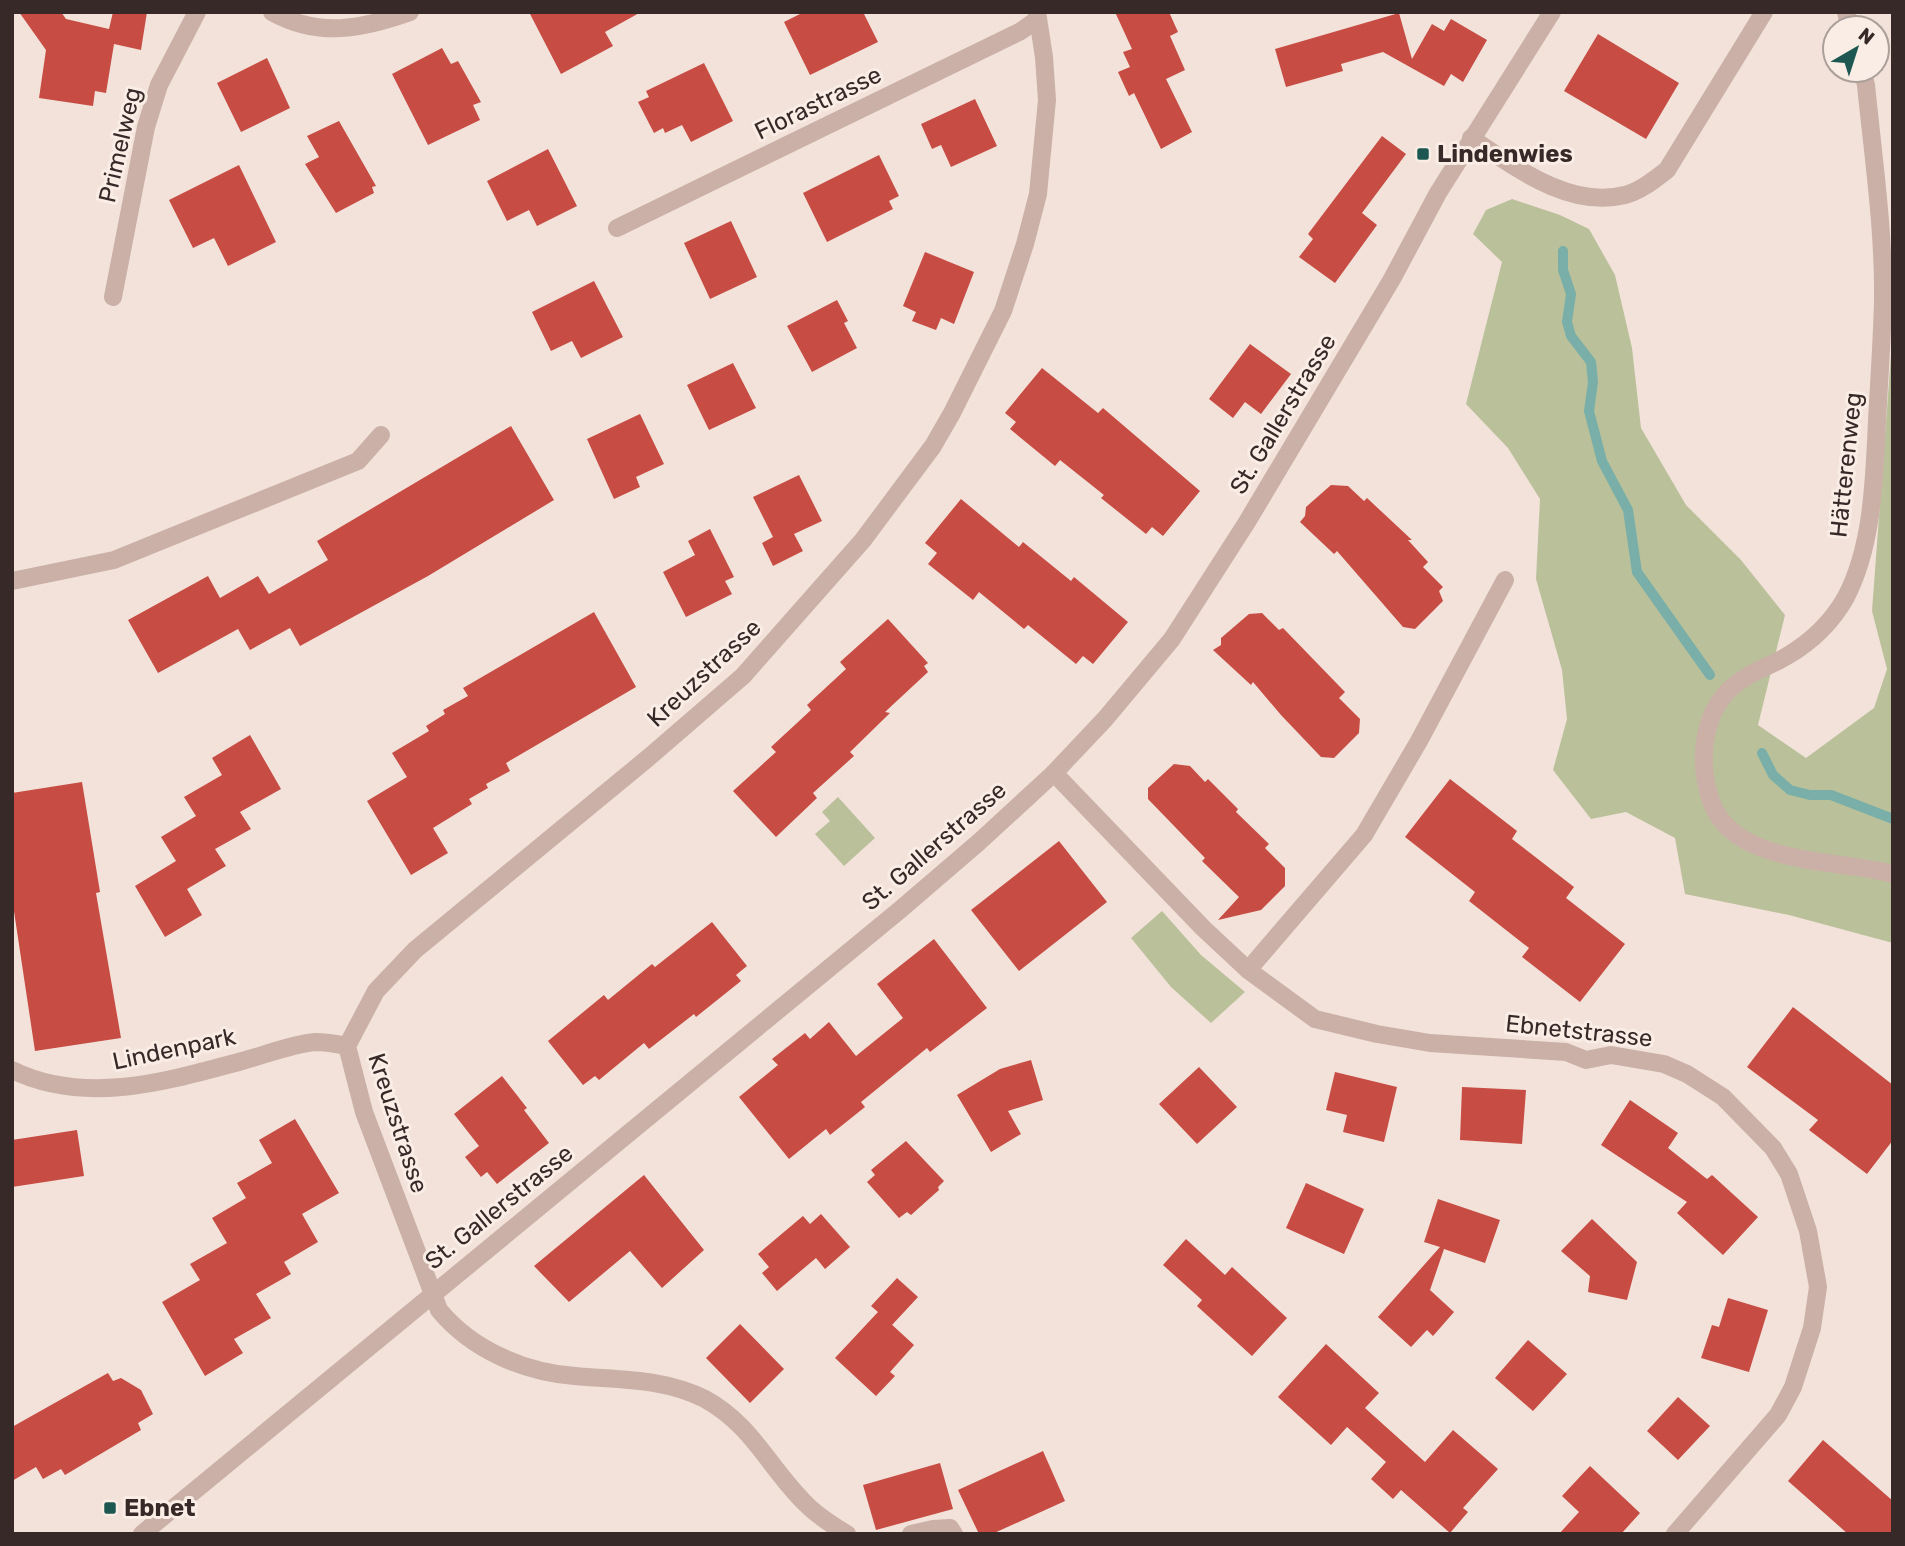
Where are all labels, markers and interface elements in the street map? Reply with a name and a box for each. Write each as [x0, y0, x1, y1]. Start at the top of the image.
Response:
north arrow [1821, 14, 1891, 84]
text: N [1854, 23, 1879, 49]
street label: Florastrasse [750, 60, 886, 146]
street label: Primelweg [93, 85, 147, 205]
place label: Lindenwies [1437, 140, 1573, 168]
marker: Lindenwies [1415, 146, 1431, 162]
street label: St. Gallerstrasse [1224, 329, 1342, 499]
street label: Hätterenweg [1824, 391, 1868, 539]
street label: Kreuzstrasse [641, 613, 767, 733]
street label: St. Gallerstrasse [856, 776, 1012, 916]
street label: Ebnetstrasse [1504, 1009, 1654, 1053]
street label: Lindenpark [110, 1022, 239, 1076]
street label: Kreuzstrasse [362, 1050, 434, 1196]
street label: St. Gallerstrasse [420, 1139, 578, 1275]
place label: Ebnet [124, 1494, 195, 1522]
marker: Ebnet [102, 1500, 118, 1516]

